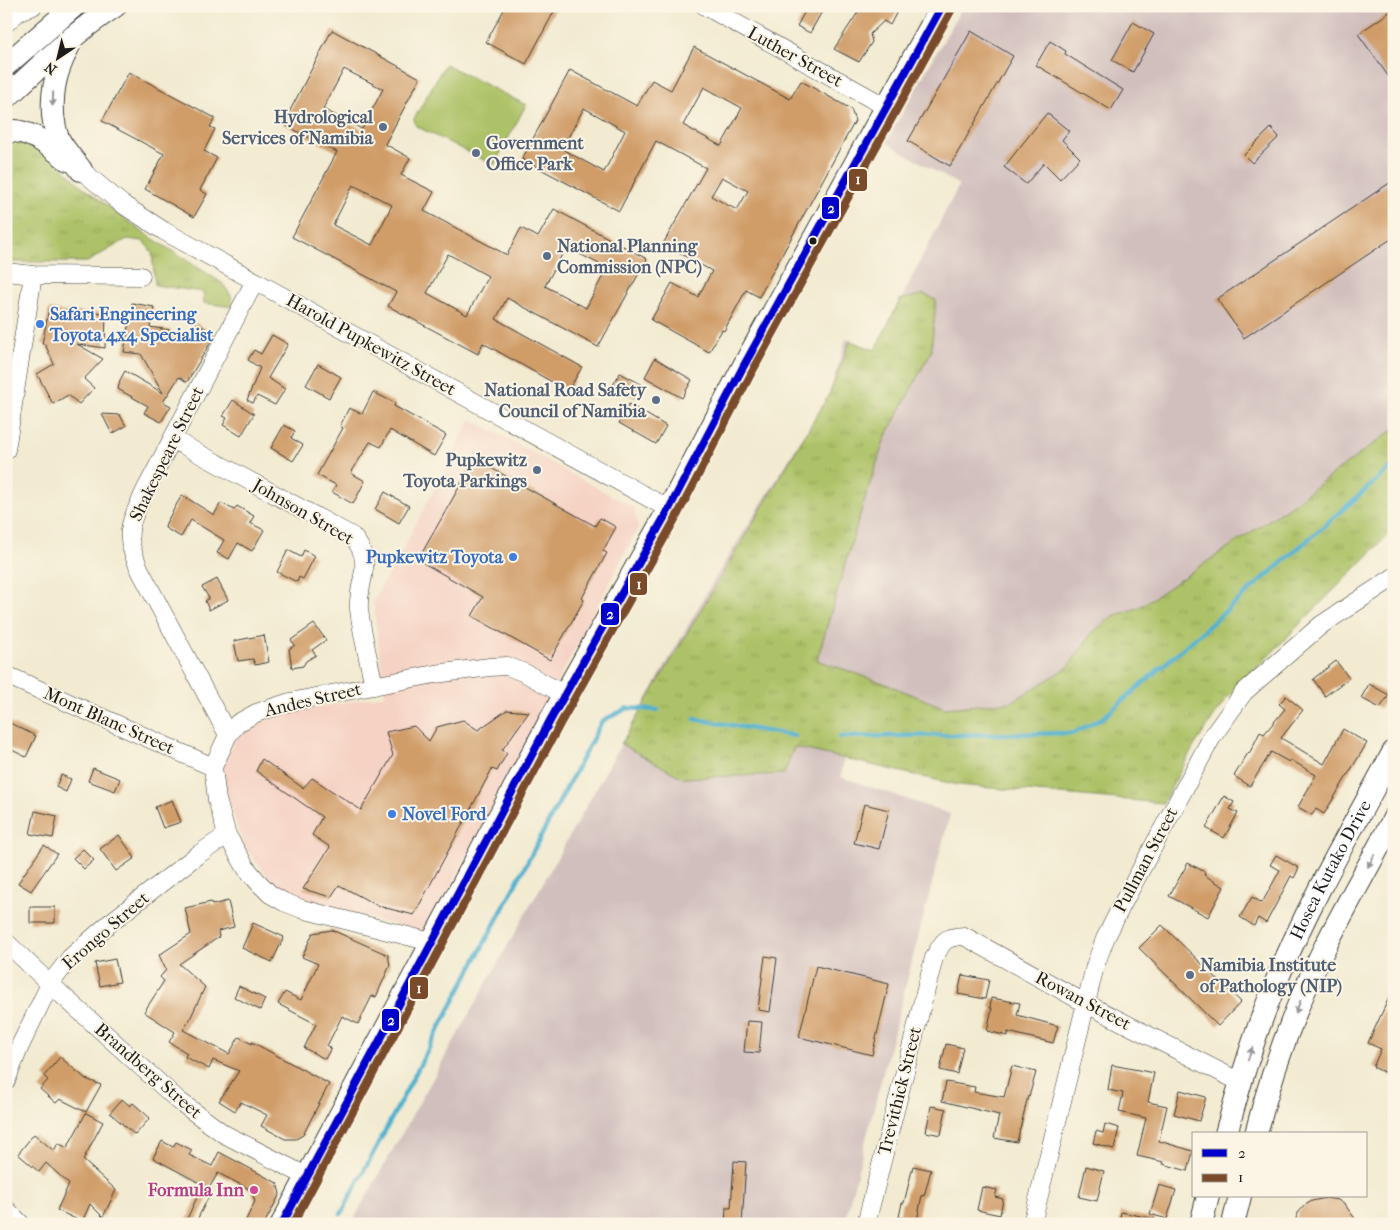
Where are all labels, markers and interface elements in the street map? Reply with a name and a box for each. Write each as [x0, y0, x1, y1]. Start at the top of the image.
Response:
street label: Luther Street [744, 22, 847, 92]
north arrow [32, 32, 82, 82]
text: N [41, 58, 60, 78]
one-way arrow [49, 91, 57, 107]
place label: Hydrological Services of Namibia [222, 107, 374, 149]
marker: Hydrological Services of Namibia [377, 121, 389, 133]
place label: Government Office Park [486, 133, 584, 175]
marker: Government Office Park [470, 147, 482, 159]
line badge: 1 [848, 168, 868, 192]
text: 1 [856, 171, 861, 188]
line badge: 2 [821, 196, 840, 220]
text: 2 [827, 200, 835, 217]
place label: National Planning Commission (NPC) [557, 236, 702, 278]
unlabelled marker [808, 236, 818, 246]
marker: National Planning Commission (NPC) [541, 250, 553, 262]
street label: Harold Pupkewitz Street [283, 290, 460, 401]
place label: Safari Engineering Toyota 4x4 Specialist [49, 304, 214, 346]
marker: Safari Engineering Toyota 4x4 Specialist [34, 318, 46, 330]
place label: National Road Safety Council of Namibia [484, 380, 647, 422]
street label: Shakespeare Street [125, 383, 209, 525]
marker: National Road Safety Council of Namibia [650, 394, 662, 406]
place label: Pupkewitz Toyota Parkings [402, 450, 527, 492]
marker: Pupkewitz Toyota Parkings [531, 464, 543, 476]
street label: Johnson Street [247, 474, 358, 550]
place label: Pupkewitz Toyota [366, 547, 504, 568]
marker: Pupkewitz Toyota [507, 551, 519, 563]
line badge: 1 [629, 572, 648, 596]
text: 1 [637, 576, 642, 593]
line badge: 2 [600, 602, 620, 626]
text: 2 [606, 606, 614, 623]
street label: Andes Street [262, 679, 364, 722]
street label: Mont Blanc Street [41, 683, 178, 759]
street label: Hosea Kutako Drive [1286, 796, 1376, 943]
street label: Pullman Street [1109, 803, 1183, 916]
place label: Novel Ford [402, 804, 487, 825]
marker: Novel Ford [386, 808, 398, 820]
one-way arrow [1367, 854, 1375, 869]
street label: Erongo Street [58, 887, 154, 974]
place label: Namibia Institute of Pathology (NIP) [1200, 955, 1342, 997]
street label: Rowan Street [1032, 967, 1135, 1035]
marker: Namibia Institute of Pathology (NIP) [1184, 969, 1196, 981]
line badge: 1 [409, 976, 429, 1000]
text: 1 [417, 980, 422, 997]
one-way arrow [1294, 1000, 1302, 1014]
line badge: 2 [381, 1008, 400, 1032]
text: 2 [387, 1012, 395, 1029]
street label: Brandberg Street [90, 1019, 206, 1124]
street label: Trevithick Street [874, 1024, 926, 1157]
one-way arrow [1247, 1046, 1254, 1061]
legend [1192, 1132, 1368, 1198]
text: 2 [1238, 1144, 1246, 1162]
text: 1 [1238, 1168, 1243, 1186]
place label: Formula Inn [147, 1180, 245, 1201]
marker: Formula Inn [248, 1184, 260, 1196]

